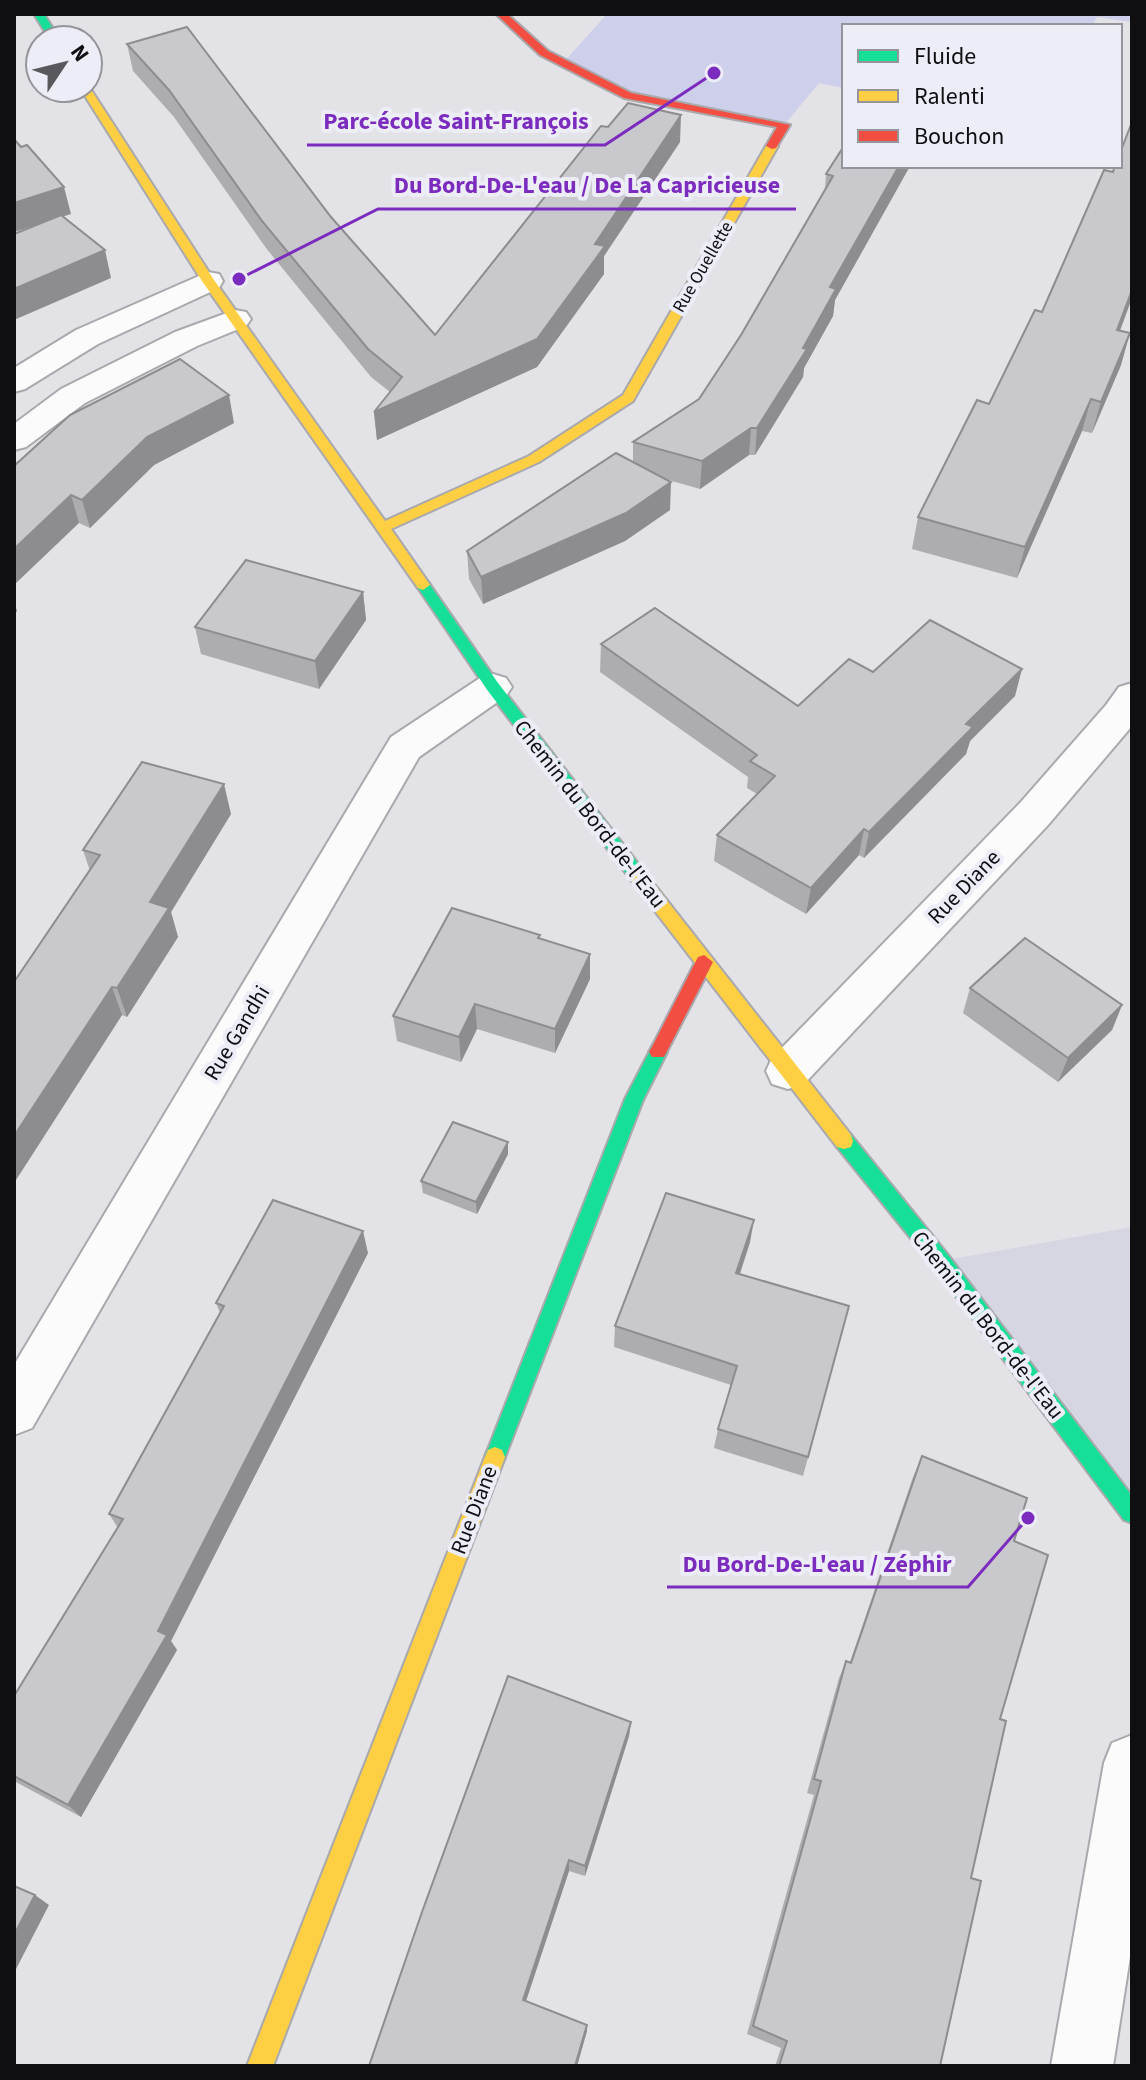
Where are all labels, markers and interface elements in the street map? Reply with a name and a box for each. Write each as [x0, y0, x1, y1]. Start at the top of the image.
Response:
north arrow [24, 24, 104, 104]
legend [842, 24, 1122, 168]
text: N [62, 38, 97, 68]
text: Fluide [914, 39, 976, 74]
text: Ralenti [914, 79, 985, 114]
callout: Parc-école Saint-François [307, 97, 605, 145]
text: Parc-école Saint-François [323, 104, 589, 139]
text: Bouchon [914, 119, 1004, 154]
callout: Du Bord-De-L'eau / De La Capricieuse [378, 161, 796, 209]
text: Du Bord-De-L'eau / De La Capricieuse [394, 168, 780, 203]
street label: Rue Ouellette [667, 217, 739, 317]
street label: Chemin du Bord-de-l'Eau [506, 713, 674, 915]
street label: Rue Diane [920, 842, 1008, 931]
street label: Rue Gandhi [196, 979, 278, 1087]
street label: Chemin du Bord-de-l'Eau [904, 1224, 1072, 1426]
street label: Rue Diane [442, 1461, 506, 1559]
callout: Du Bord-De-L'eau / Zéphir [667, 1539, 968, 1587]
text: Du Bord-De-L'eau / Zéphir [682, 1547, 952, 1582]

